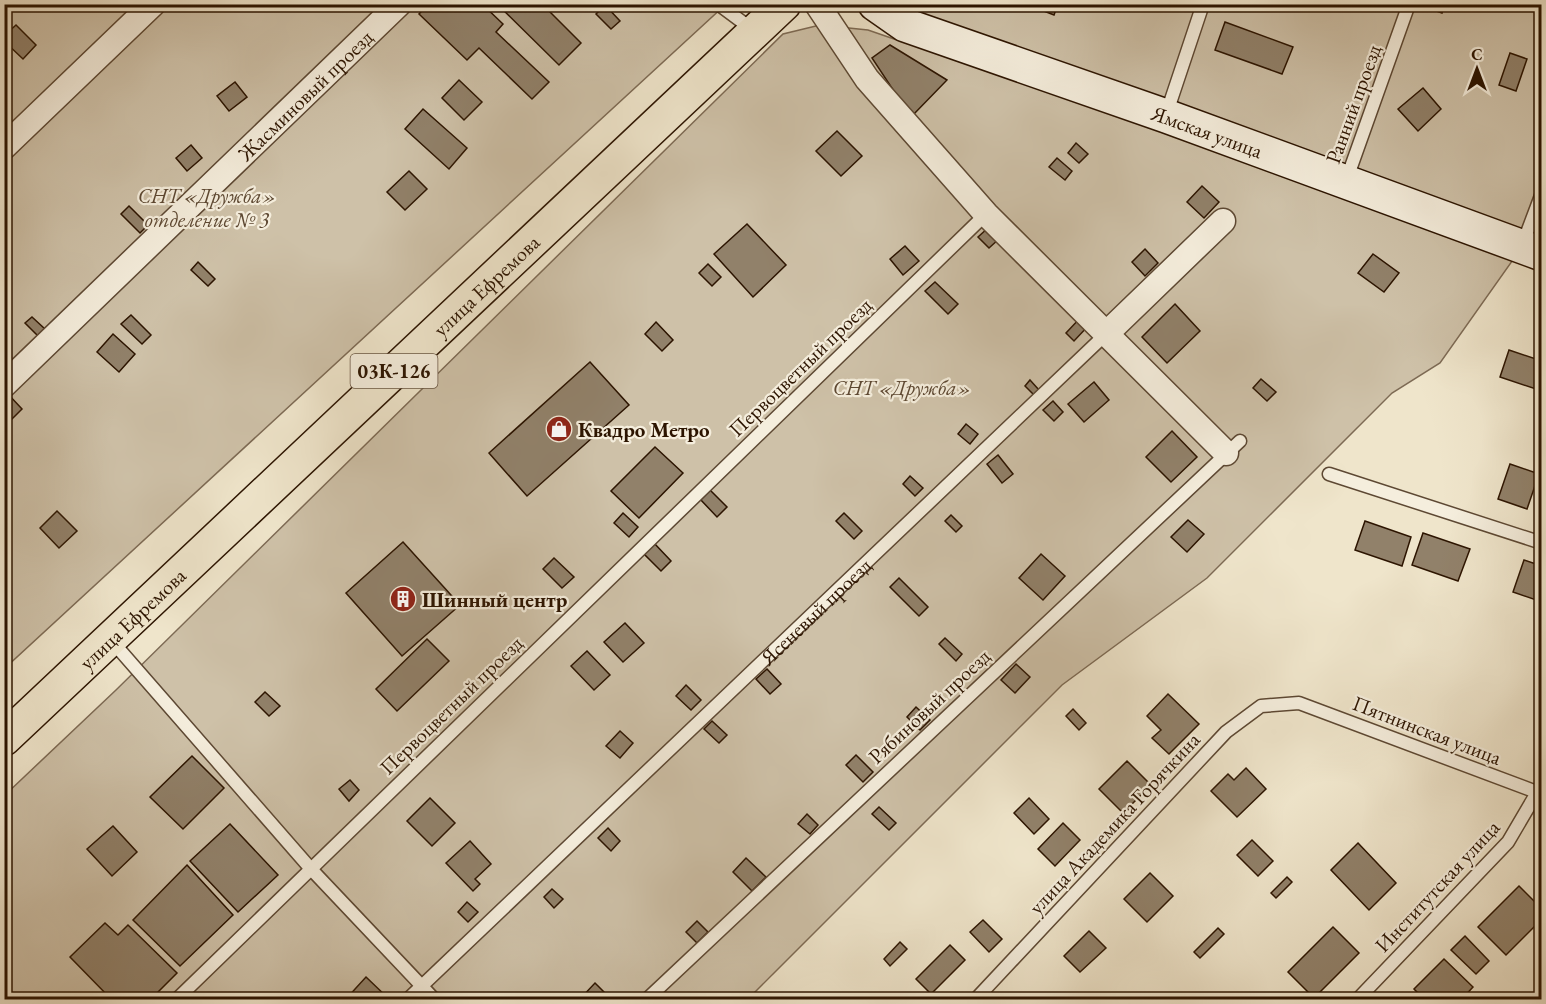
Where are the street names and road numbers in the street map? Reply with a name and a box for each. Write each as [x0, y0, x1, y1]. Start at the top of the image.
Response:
street label: Жасминовый проезд [231, 23, 378, 167]
street label: Ранний проезд [1319, 40, 1387, 167]
street label: Ямская улица [1147, 98, 1267, 164]
street label: улица Ефремова [427, 228, 545, 342]
street label: Первоцветный проезд [723, 291, 878, 442]
road number: 03К-126 [350, 354, 438, 388]
street label: Ясеневый проезд [753, 551, 877, 671]
street label: улица Ефремова [73, 561, 192, 675]
street label: Первоцветный проезд [374, 629, 529, 780]
street label: Рябиновый проезд [862, 642, 996, 769]
street label: Пятнинская улица [1349, 689, 1506, 771]
street label: улица Академика Горячкина [1023, 726, 1206, 920]
street label: Институтская улица [1369, 814, 1506, 958]

